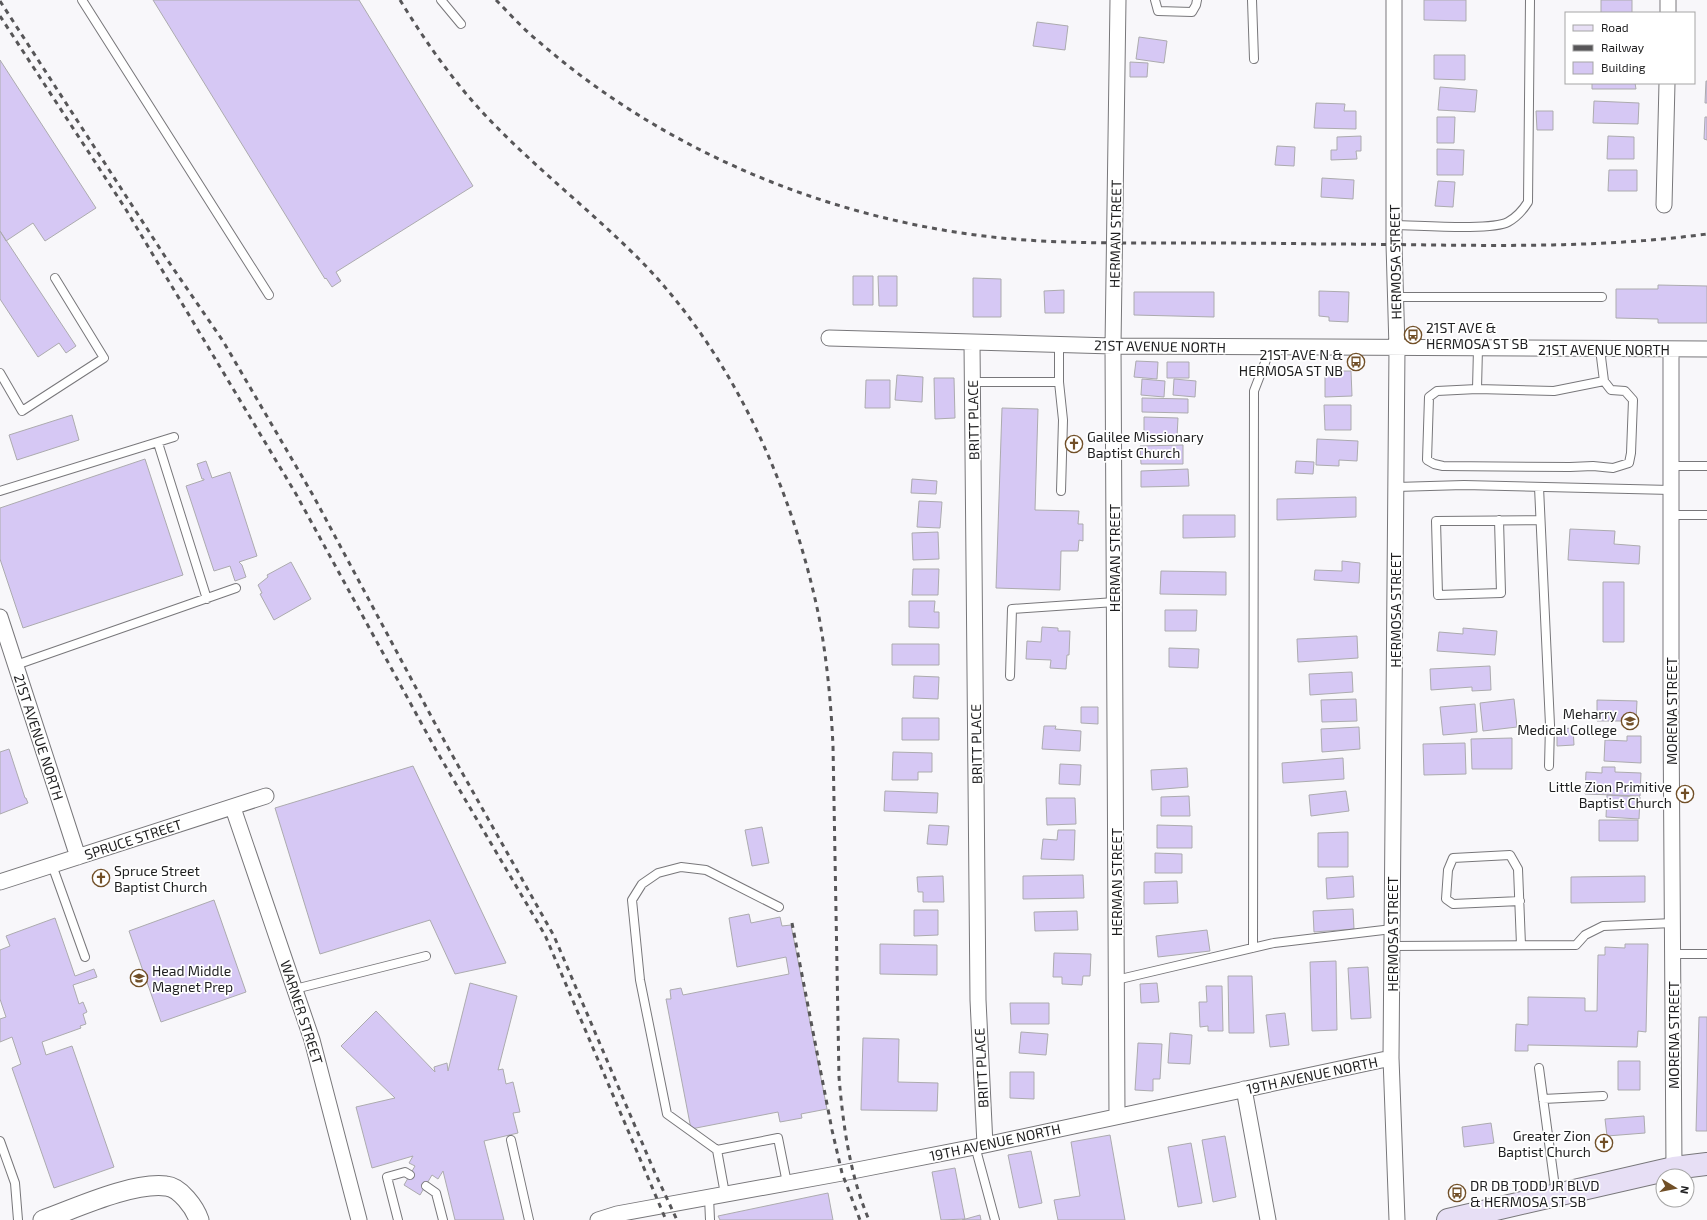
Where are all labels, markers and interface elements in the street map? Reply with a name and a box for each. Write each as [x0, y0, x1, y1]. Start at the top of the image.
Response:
legend [1565, 12, 1695, 84]
text: Road [1601, 20, 1629, 34]
text: Railway [1601, 40, 1645, 54]
text: Building [1601, 60, 1646, 74]
street label: HERMAN STREET [1106, 180, 1124, 288]
street label: HERMOSA STREET [1385, 204, 1405, 320]
place label: 21ST AVE & HERMOSA ST SB [1426, 319, 1528, 352]
bus stop icon: 21ST AVE & HERMOSA ST SB [1403, 325, 1423, 345]
street label: 21ST AVENUE NORTH [1094, 336, 1226, 356]
street label: 21ST AVENUE NORTH [1538, 341, 1670, 358]
place label: 21ST AVE N & HERMOSA ST NB [1239, 346, 1343, 379]
bus stop icon: 21ST AVE N & HERMOSA ST NB [1346, 352, 1366, 372]
street label: BRITT PLACE [964, 380, 982, 460]
place label: Galilee Missionary Baptist Church [1087, 428, 1204, 461]
church icon: Galilee Missionary Baptist Church [1064, 434, 1084, 454]
street label: HERMAN STREET [1106, 504, 1123, 612]
street label: HERMOSA STREET [1387, 552, 1404, 668]
street label: MORENA STREET [1663, 657, 1680, 765]
street label: 21ST AVENUE NORTH [11, 672, 67, 802]
street label: BRITT PLACE [967, 704, 985, 784]
place label: Meharry Medical College [1517, 705, 1618, 738]
school or university icon: Meharry Medical College [1620, 711, 1640, 731]
place label: Little Zion Primitive Baptist Church [1549, 778, 1672, 811]
church icon: Little Zion Primitive Baptist Church [1675, 784, 1695, 804]
street label: SPRUCE STREET [82, 815, 184, 863]
street label: HERMAN STREET [1108, 828, 1125, 936]
place label: Spruce Street Baptist Church [114, 862, 207, 895]
church icon: Spruce Street Baptist Church [91, 868, 111, 888]
street label: HERMOSA STREET [1384, 876, 1401, 992]
street label: WARNER STREET [277, 958, 327, 1066]
place label: Head Middle Magnet Prep [152, 962, 233, 995]
school or university icon: Head Middle Magnet Prep [129, 968, 149, 988]
street label: MORENA STREET [1665, 981, 1682, 1089]
street label: BRITT PLACE [970, 1027, 992, 1108]
street label: 19TH AVENUE NORTH [1245, 1053, 1379, 1097]
street label: 19TH AVENUE NORTH [928, 1120, 1062, 1164]
place label: Greater Zion Baptist Church [1498, 1127, 1591, 1160]
church icon: Greater Zion Baptist Church [1594, 1133, 1614, 1153]
north arrow [1655, 1168, 1695, 1208]
place label: DR DB TODD JR BLVD & HERMOSA ST SB [1470, 1177, 1600, 1210]
bus stop icon: DR DB TODD JR BLVD & HERMOSA ST SB [1447, 1183, 1467, 1203]
text: N [1678, 1185, 1692, 1195]

